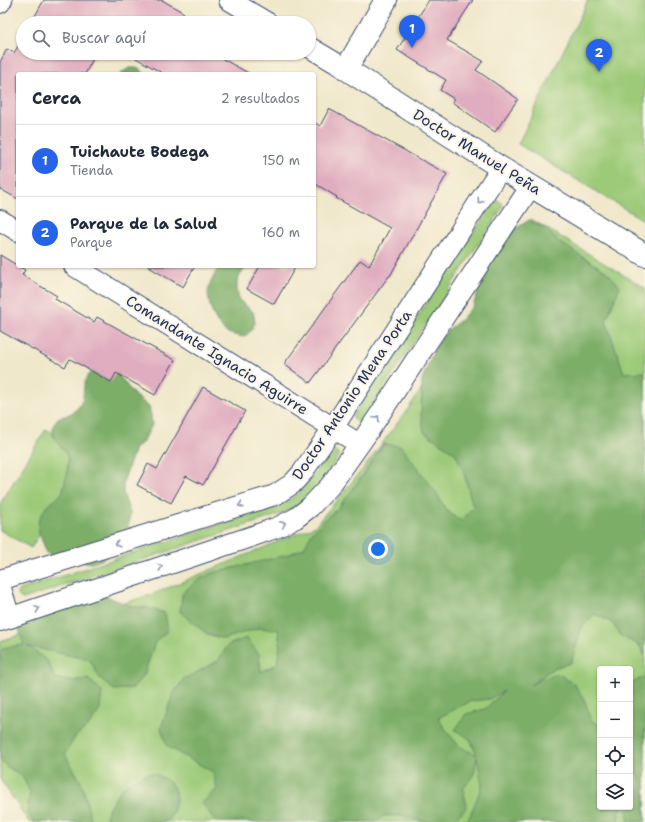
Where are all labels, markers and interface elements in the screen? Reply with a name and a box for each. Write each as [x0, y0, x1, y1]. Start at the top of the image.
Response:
pin: 1 [399, 15, 425, 48]
search box [16, 16, 316, 60]
icon: search [30, 27, 52, 49]
text: Buscar aquí [62, 28, 146, 48]
pin: 2 [586, 39, 612, 72]
text: Cerca [32, 87, 81, 109]
text: 2 resultados [221, 90, 300, 107]
street label: Doctor Manuel Peña [409, 104, 545, 200]
text: Tuichaute Bodega [70, 142, 209, 162]
text: 1 [42, 152, 48, 169]
text: 150 m [262, 152, 300, 169]
text: Tienda [70, 162, 113, 179]
one-way arrow [477, 197, 485, 204]
text: Parque de la Salud [70, 214, 217, 234]
text: 2 [40, 224, 50, 241]
text: 160 m [262, 224, 300, 241]
text: Parque [70, 234, 113, 251]
street label: Comandante Ignacio Aguirre [122, 291, 312, 419]
street label: Doctor Antonio Mena Porta [288, 306, 417, 484]
one-way arrow [372, 415, 380, 422]
one-way arrow [238, 500, 245, 509]
one-way arrow [279, 521, 286, 529]
one-way arrow [114, 539, 121, 548]
your location [368, 539, 388, 559]
one-way arrow [157, 564, 164, 572]
one-way arrow [33, 605, 40, 613]
map controls [597, 666, 633, 810]
button: + [597, 666, 633, 702]
button: − [597, 702, 633, 738]
button: locate [597, 738, 633, 774]
button: layers [597, 774, 633, 810]

